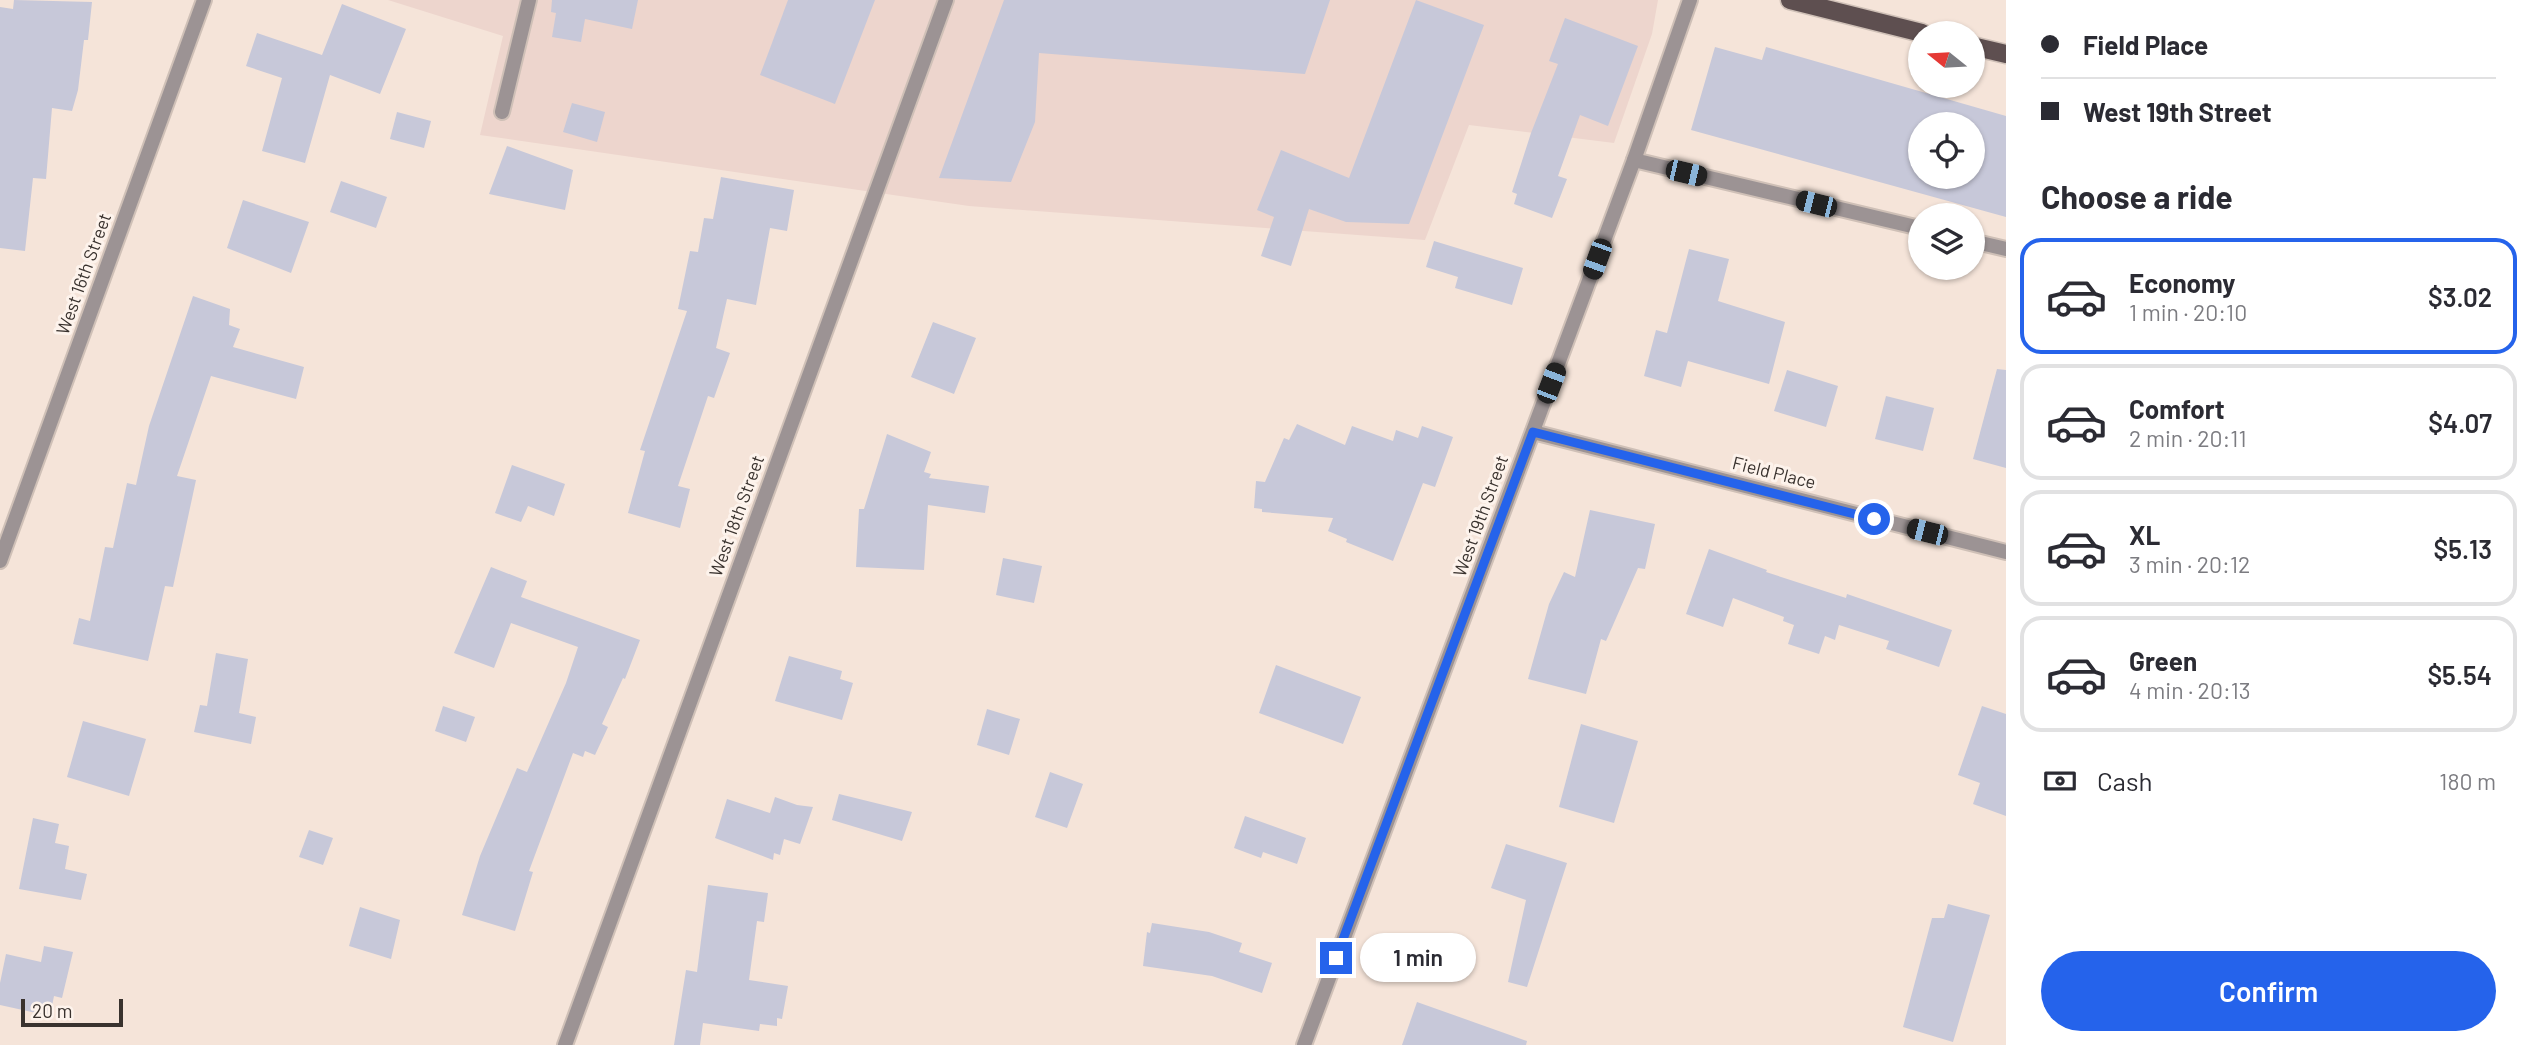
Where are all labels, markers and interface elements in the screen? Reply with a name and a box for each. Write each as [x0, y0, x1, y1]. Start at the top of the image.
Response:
north arrow [1908, 21, 1984, 98]
map controls [1908, 21, 1985, 280]
text: Field Place [2083, 29, 2208, 60]
text: West 19th Street [2083, 96, 2272, 127]
button: locate [1908, 112, 1985, 189]
car [1664, 158, 1709, 188]
text: Choose a ride [2041, 177, 2233, 215]
car [1794, 189, 1839, 219]
button: layers [1908, 203, 1985, 280]
street label: West 16th Street [51, 210, 115, 337]
car [1580, 236, 1615, 282]
icon: car [2045, 265, 2108, 328]
text: Economy [2129, 267, 2235, 298]
text: $3.02 [2428, 281, 2492, 312]
text: 1 min · 20:10 [2129, 298, 2247, 326]
car [1534, 360, 1569, 406]
icon: car [2045, 391, 2108, 454]
text: Comfort [2129, 393, 2225, 424]
text: $4.07 [2428, 407, 2492, 438]
text: 2 min · 20:11 [2129, 424, 2247, 452]
street label: Field Place [1730, 451, 1818, 493]
street label: West 18th Street [704, 452, 768, 579]
street label: West 19th Street [1448, 452, 1512, 579]
route start [1858, 503, 1890, 535]
car [1905, 517, 1950, 547]
icon: car [2045, 517, 2108, 580]
text: XL [2129, 519, 2160, 550]
text: $5.13 [2433, 533, 2492, 564]
text: 3 min · 20:12 [2129, 550, 2250, 578]
icon: car [2045, 643, 2108, 706]
text: Green [2129, 645, 2197, 676]
text: $5.54 [2427, 659, 2492, 690]
text: 4 min · 20:13 [2129, 676, 2251, 704]
icon: cash [2041, 762, 2079, 800]
text: Cash [2097, 765, 2152, 796]
text: 180 m [2439, 767, 2496, 795]
callout: 1 min [1360, 934, 1476, 982]
route end [1320, 942, 1352, 974]
text: 1 min [1393, 943, 1443, 971]
button: Confirm [2041, 951, 2496, 1031]
scale bar [21, 996, 122, 1028]
text: 20 m [32, 999, 72, 1022]

